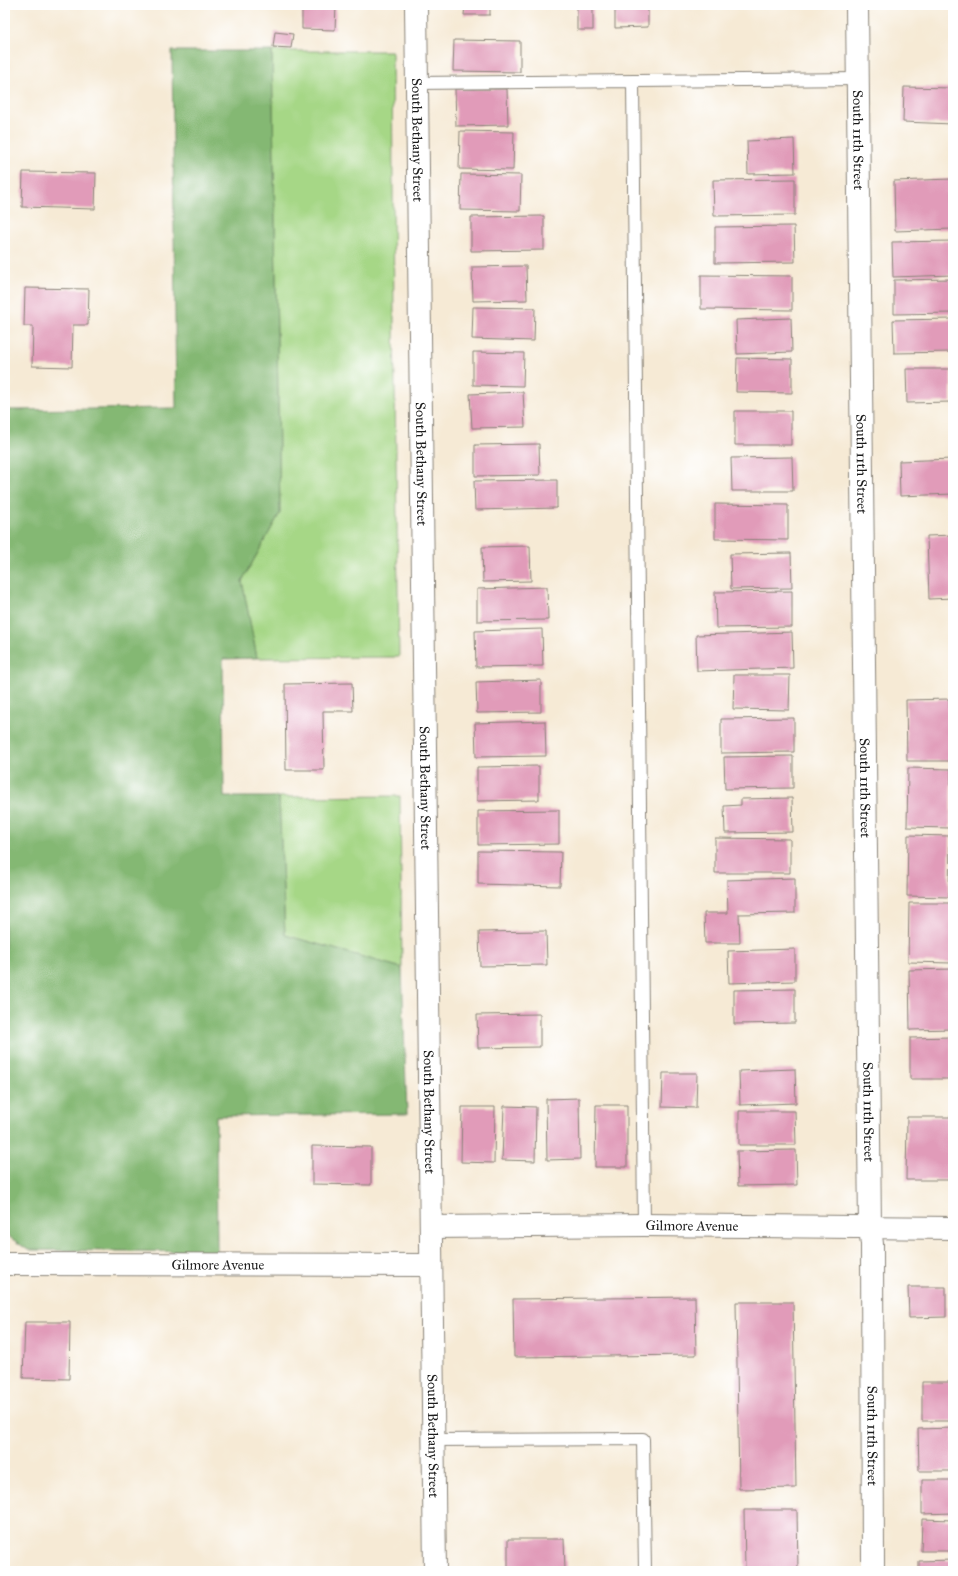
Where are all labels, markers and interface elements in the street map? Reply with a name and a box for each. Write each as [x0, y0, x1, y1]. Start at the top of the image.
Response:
street label: South Bethany Street [408, 78, 426, 202]
street label: South 11th Street [849, 90, 867, 190]
street label: South Bethany Street [412, 402, 430, 526]
street label: South 11th Street [852, 414, 870, 514]
street label: South Bethany Street [416, 726, 434, 850]
street label: South 11th Street [856, 738, 874, 838]
street label: South Bethany Street [420, 1050, 438, 1174]
street label: South 11th Street [859, 1062, 877, 1162]
street label: Gilmore Avenue [645, 1217, 739, 1235]
street label: Gilmore Avenue [172, 1256, 265, 1274]
street label: South Bethany Street [424, 1374, 442, 1498]
street label: South 11th Street [863, 1386, 881, 1486]

